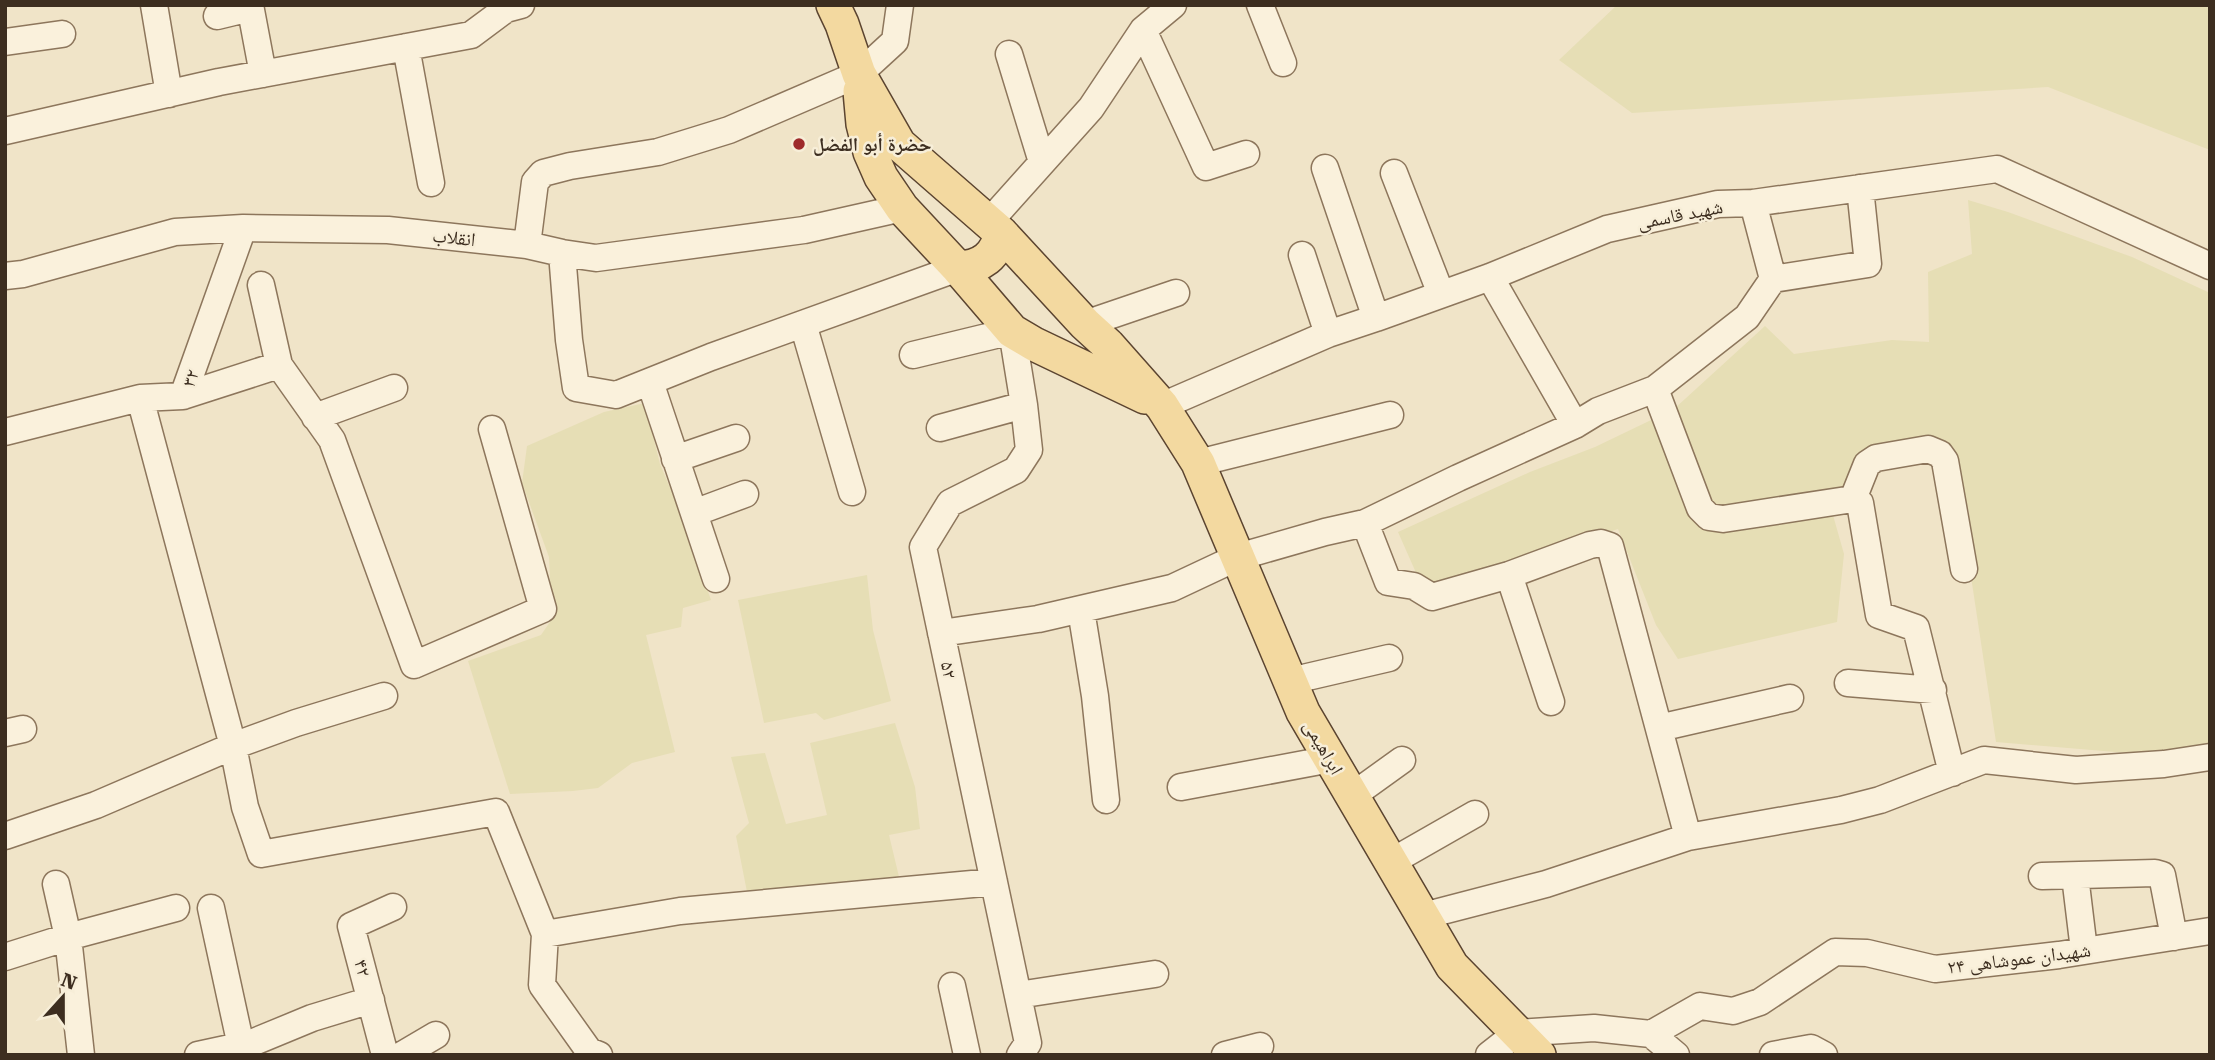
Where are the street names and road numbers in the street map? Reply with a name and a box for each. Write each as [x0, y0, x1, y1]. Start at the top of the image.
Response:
street label: شهید قاسمی [1635, 195, 1725, 234]
street label: انقلاب [431, 224, 477, 251]
street label: ۳۲ [177, 366, 204, 390]
street label: ۵۲ [935, 659, 962, 681]
street label: ابراهیمی [1299, 716, 1348, 779]
street label: ۲۴ شهیدان عموشاهی [1946, 938, 2092, 979]
street label: ۴۲ [349, 957, 376, 979]

